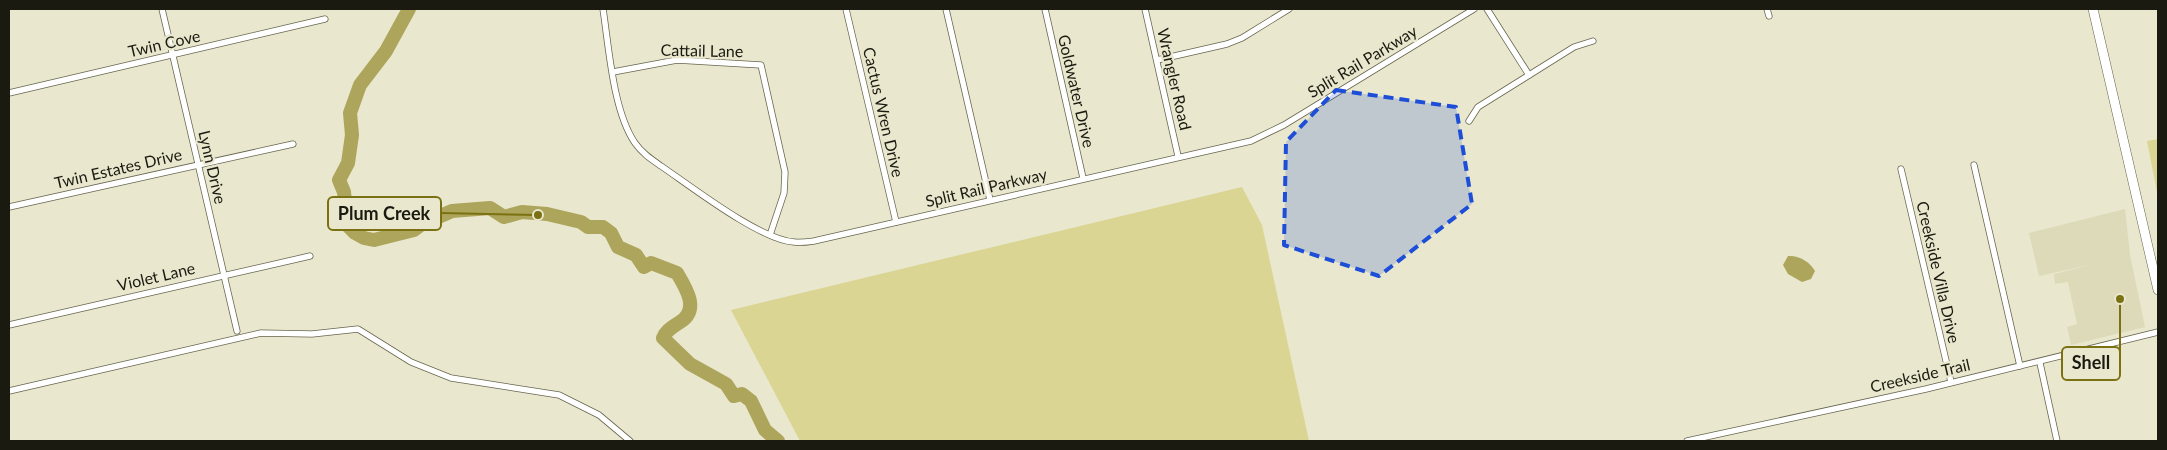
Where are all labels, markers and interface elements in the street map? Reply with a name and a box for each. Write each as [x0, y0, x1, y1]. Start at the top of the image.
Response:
street label: Split Rail Parkway [1304, 20, 1421, 101]
street label: Twin Cove [126, 25, 202, 61]
street label: Wrangler Road [1154, 26, 1196, 132]
street label: Goldwater Drive [1055, 33, 1099, 149]
street label: Cattail Lane [661, 40, 743, 60]
street label: Cactus Wren Drive [860, 45, 908, 179]
street label: Lynn Drive [195, 128, 231, 206]
street label: Twin Estates Drive [52, 144, 184, 192]
street label: Split Rail Parkway [923, 164, 1049, 210]
callout: Plum Creek [328, 197, 441, 230]
street label: Creekside Villa Drive [1913, 199, 1965, 345]
text: Plum Creek [338, 202, 431, 224]
street label: Violet Lane [115, 258, 197, 294]
callout: Shell [2062, 347, 2120, 380]
text: Shell [2072, 351, 2110, 373]
street label: Creekside Trail [1868, 354, 1972, 396]

